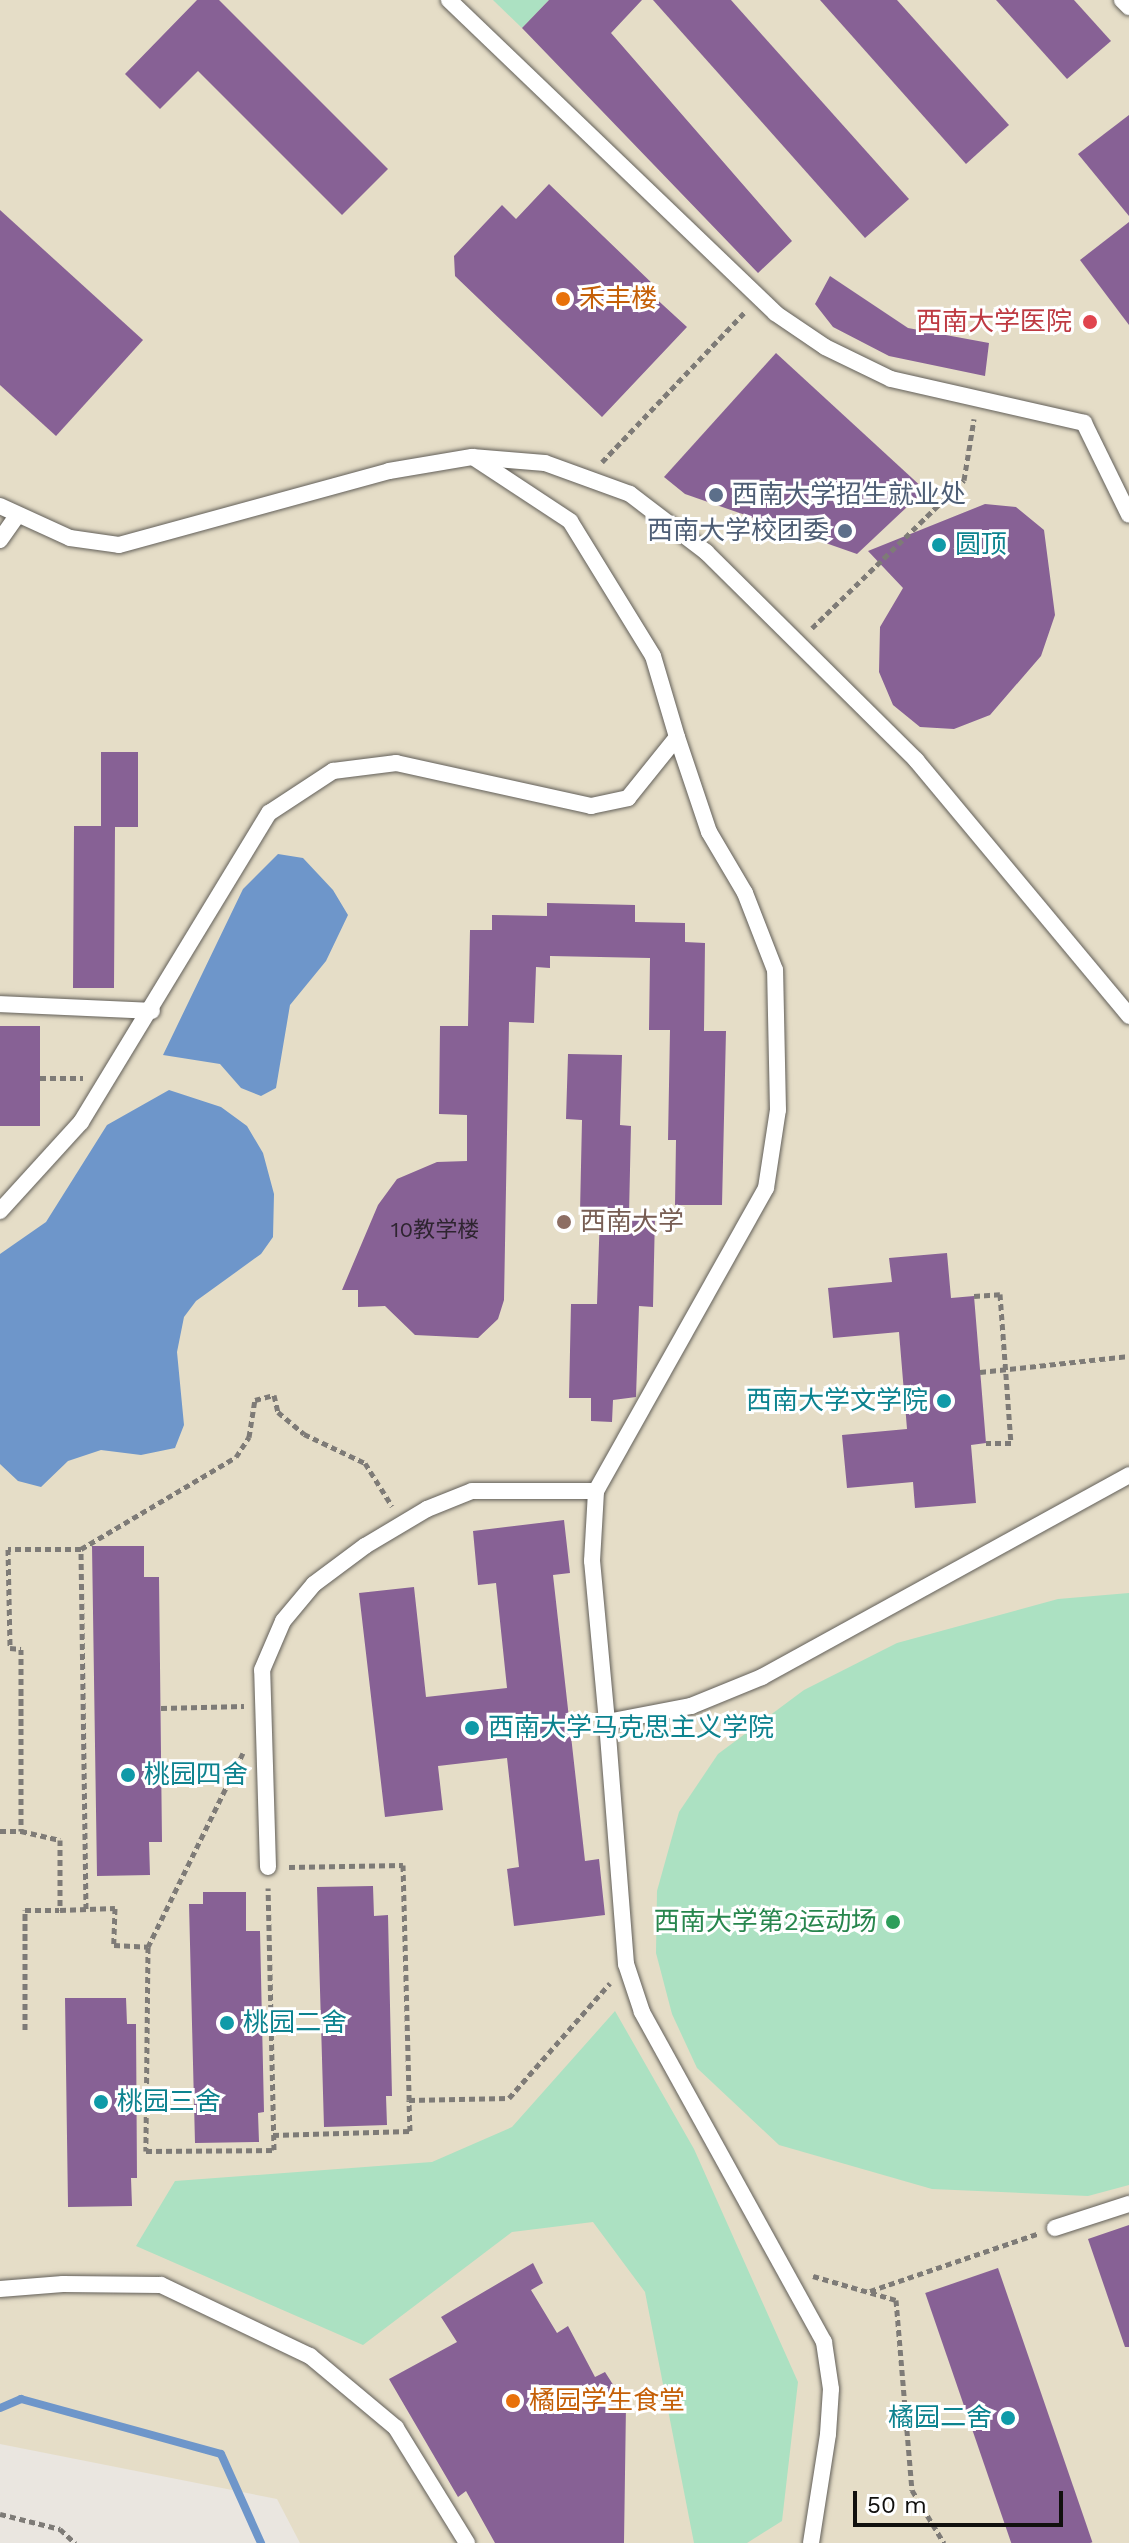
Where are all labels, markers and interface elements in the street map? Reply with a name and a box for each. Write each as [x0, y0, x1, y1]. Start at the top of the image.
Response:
place label: 禾丰楼 [579, 283, 657, 315]
marker: 禾丰楼 [554, 290, 572, 308]
place label: 西南大学医院 [916, 306, 1072, 338]
marker: 西南大学医院 [1079, 311, 1101, 333]
place label: 西南大学招生就业处 [732, 479, 966, 511]
marker: 西南大学招生就业处 [707, 486, 725, 504]
place label: 西南大学校团委 [647, 515, 829, 547]
marker: 西南大学校团委 [836, 522, 854, 540]
place label: 圆顶 [955, 529, 1007, 561]
marker: 圆顶 [930, 536, 948, 554]
place label: 西南大学 [580, 1206, 684, 1238]
marker: 西南大学 [555, 1213, 573, 1231]
house number: 10教学楼 [391, 1217, 479, 1243]
place label: 西南大学文学院 [746, 1385, 928, 1417]
marker: 西南大学文学院 [935, 1392, 953, 1410]
place label: 西南大学马克思主义学院 [488, 1712, 774, 1744]
marker: 西南大学马克思主义学院 [463, 1719, 481, 1737]
place label: 桃园四舍 [144, 1759, 248, 1791]
marker: 桃园四舍 [119, 1766, 137, 1784]
place label: 西南大学第2运动场 [654, 1906, 877, 1938]
marker: 西南大学第2运动场 [884, 1913, 902, 1931]
place label: 桃园二舍 [243, 2007, 347, 2039]
marker: 桃园二舍 [218, 2014, 236, 2032]
place label: 桃园三舍 [117, 2086, 221, 2118]
marker: 桃园三舍 [92, 2093, 110, 2111]
place label: 橘园学生食堂 [529, 2385, 685, 2417]
marker: 橘园学生食堂 [504, 2392, 522, 2410]
place label: 橘园二舍 [888, 2402, 992, 2434]
marker: 橘园二舍 [999, 2409, 1017, 2427]
scale bar [857, 2475, 1067, 2525]
text: 50 m [867, 2491, 927, 2519]

